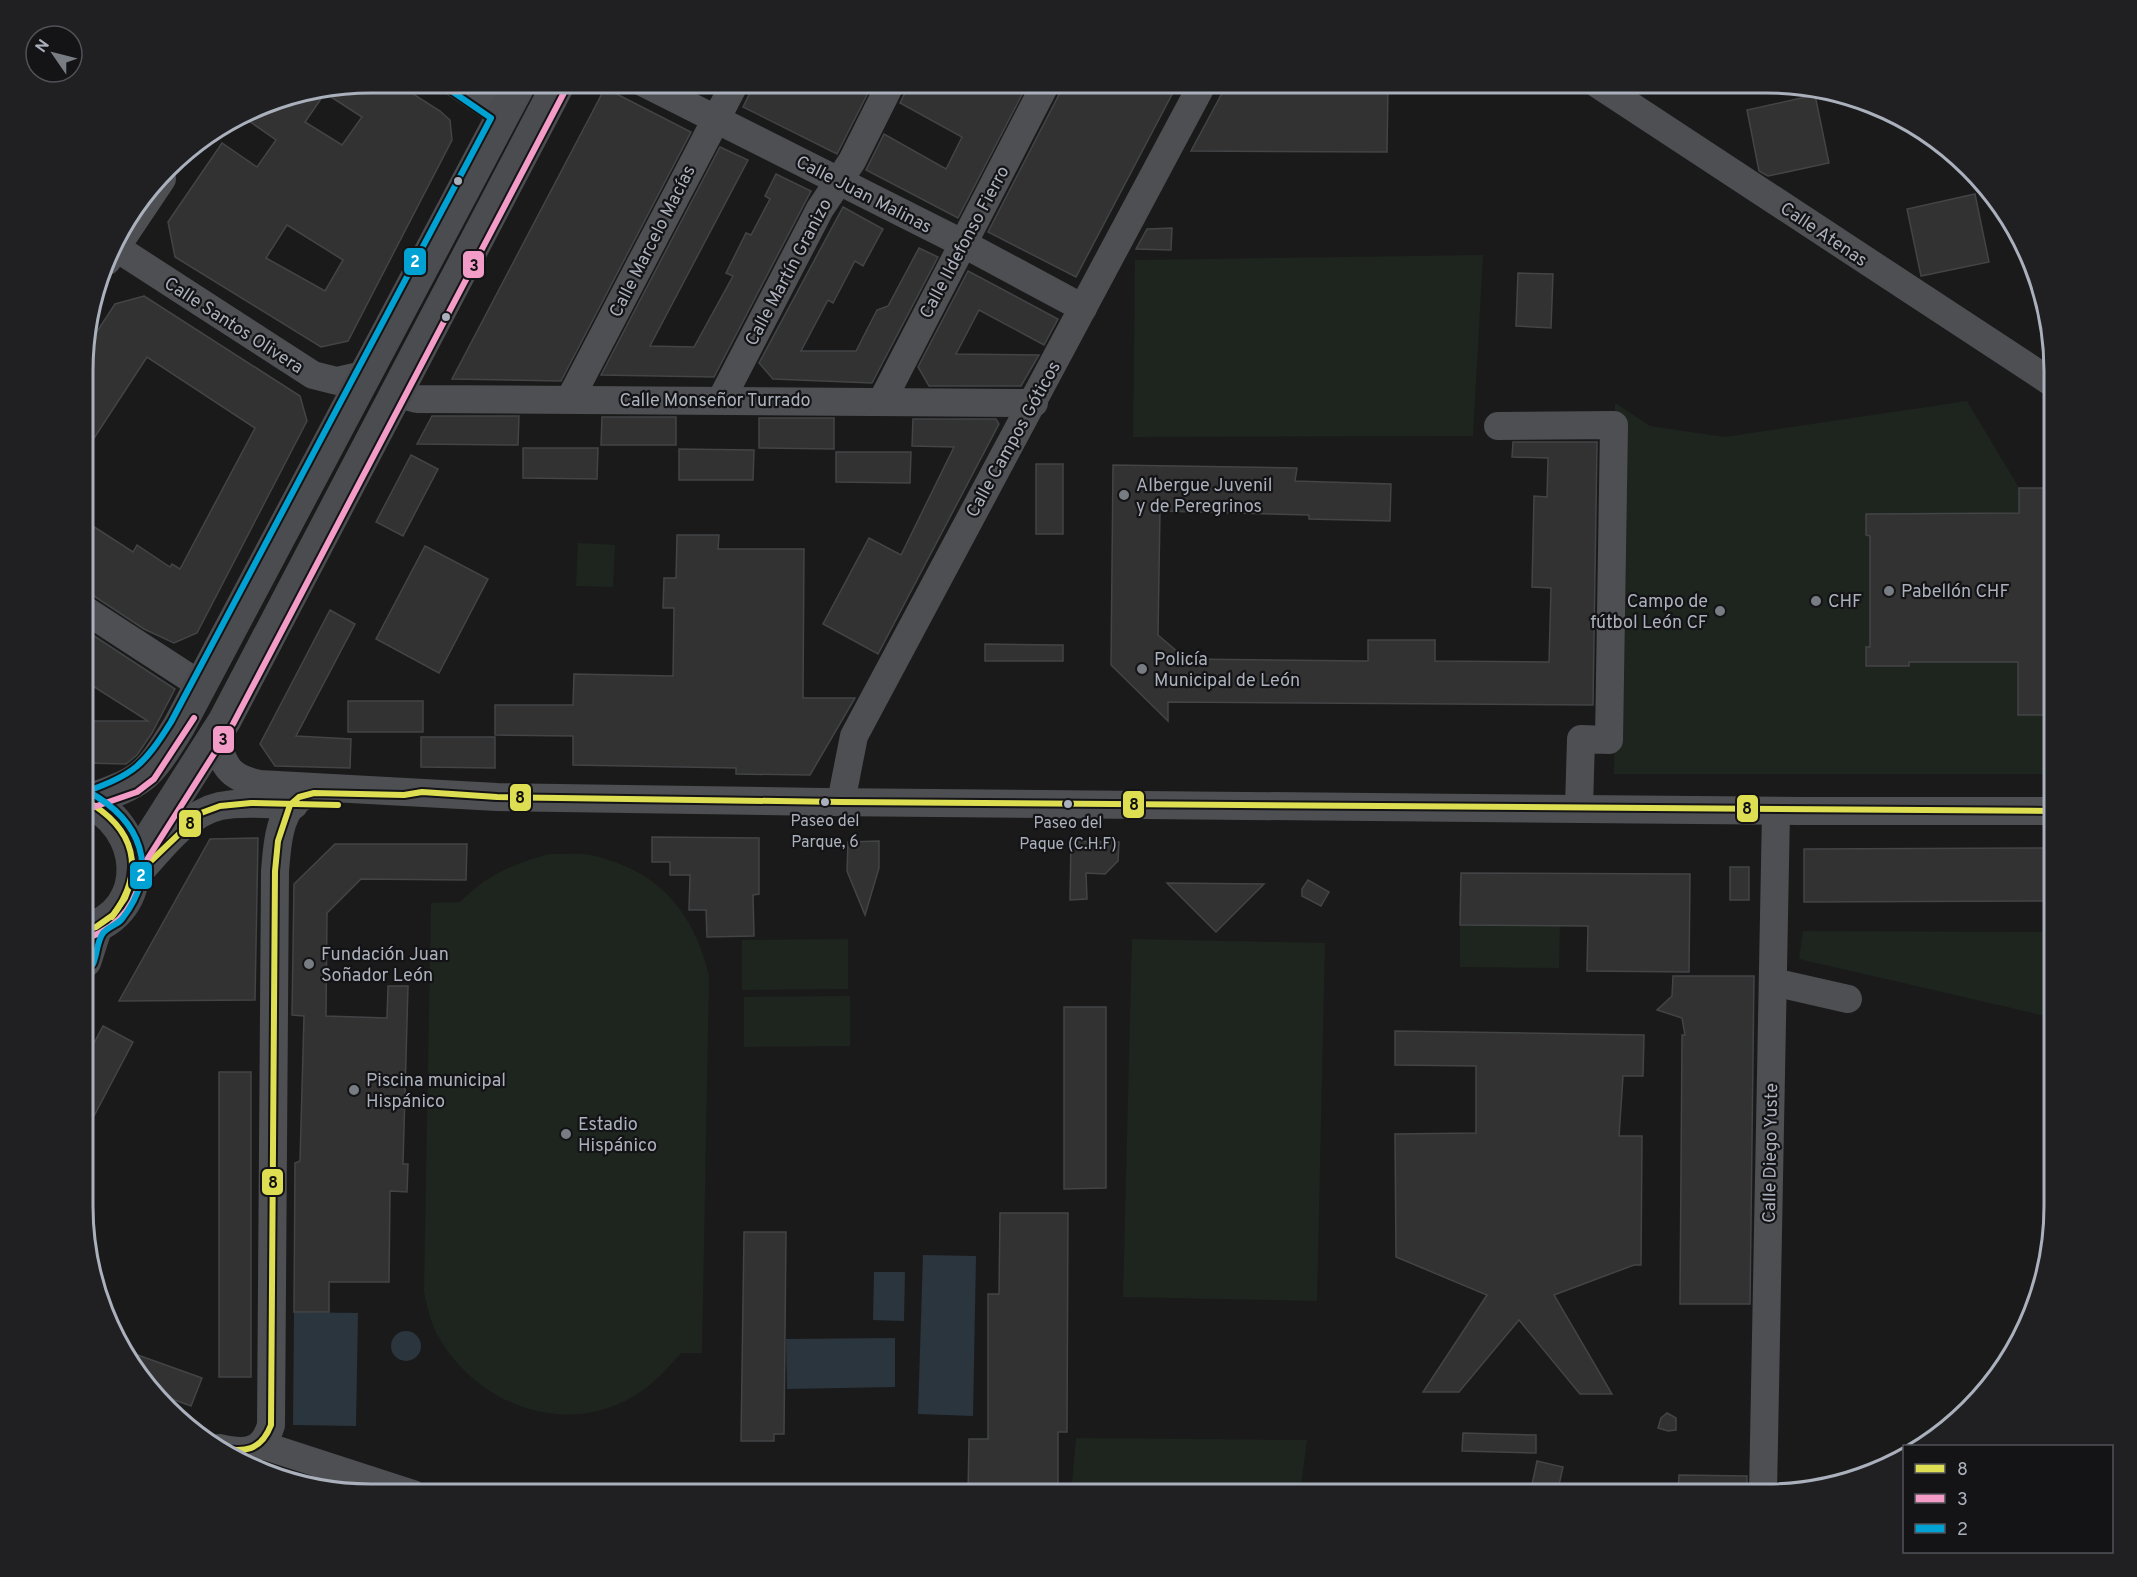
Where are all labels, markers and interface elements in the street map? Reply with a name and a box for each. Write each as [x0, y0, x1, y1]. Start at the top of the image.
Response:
north arrow [24, 24, 84, 84]
text: N [32, 36, 55, 57]
street label: Calle Juan Malinas [792, 151, 935, 240]
street label: Calle Marcelo Macías [605, 162, 702, 322]
street label: Calle Ildefonso Fierro [915, 162, 1015, 323]
unlabelled marker [452, 175, 464, 187]
street label: Calle Martín Granizo [741, 195, 838, 350]
street label: Calle Atenas [1775, 198, 1871, 273]
line badge: 2 [403, 247, 427, 276]
line badge: 3 [462, 250, 485, 279]
text: 2 [410, 253, 420, 273]
text: 3 [469, 257, 479, 277]
street label: Calle Santos Olivera [159, 273, 307, 380]
unlabelled marker [440, 311, 452, 323]
street label: Calle Campos Góticos [962, 358, 1067, 522]
street label: Calle Monseñor Turrado [619, 390, 811, 413]
place label: Albergue Juvenil y de Peregrinos [1136, 475, 1272, 519]
marker: Albergue Juvenil y de Peregrinos [1117, 488, 1131, 502]
place label: Pabellón CHF [1901, 581, 2010, 604]
marker: Pabellón CHF [1882, 584, 1896, 598]
place label: Campo de fútbol León CF [1590, 591, 1708, 635]
place label: CHF [1828, 591, 1862, 614]
marker: CHF [1809, 594, 1823, 608]
marker: Campo de fútbol León CF [1713, 604, 1727, 618]
place label: Policía Municipal de León [1154, 649, 1300, 693]
marker: Policía Municipal de León [1135, 662, 1149, 676]
line badge: 3 [212, 725, 235, 754]
text: 3 [218, 731, 228, 751]
line badge: 8 [509, 783, 532, 812]
text: 8 [515, 789, 525, 809]
line badge: 8 [1122, 790, 1145, 819]
line badge: 8 [1736, 794, 1759, 823]
marker: Paseo del Parque, 6 [819, 796, 831, 808]
text: 8 [1129, 796, 1139, 816]
marker: Paseo del Paque (C.H.F) [1062, 798, 1074, 810]
text: 8 [1742, 800, 1752, 820]
line badge: 8 [178, 809, 202, 838]
place label: Paseo del Parque, 6 [791, 812, 859, 853]
place label: Paseo del Paque (C.H.F) [1019, 814, 1117, 855]
text: 8 [185, 815, 195, 835]
line badge: 2 [129, 861, 153, 890]
text: 2 [136, 867, 146, 887]
place label: Fundación Juan Soñador León [321, 944, 449, 988]
marker: Fundación Juan Soñador León [302, 957, 316, 971]
place label: Piscina municipal Hispánico [366, 1070, 506, 1114]
marker: Piscina municipal Hispánico [347, 1083, 361, 1097]
street label: Calle Diego Yuste [1759, 1083, 1784, 1223]
place label: Estadio Hispánico [578, 1114, 657, 1158]
marker: Estadio Hispánico [559, 1127, 573, 1141]
line badge: 8 [261, 1168, 284, 1196]
text: 8 [268, 1174, 278, 1194]
legend [1903, 1445, 2113, 1553]
text: 8 [1957, 1459, 1968, 1482]
text: 3 [1957, 1489, 1968, 1512]
text: 2 [1957, 1519, 1968, 1542]

